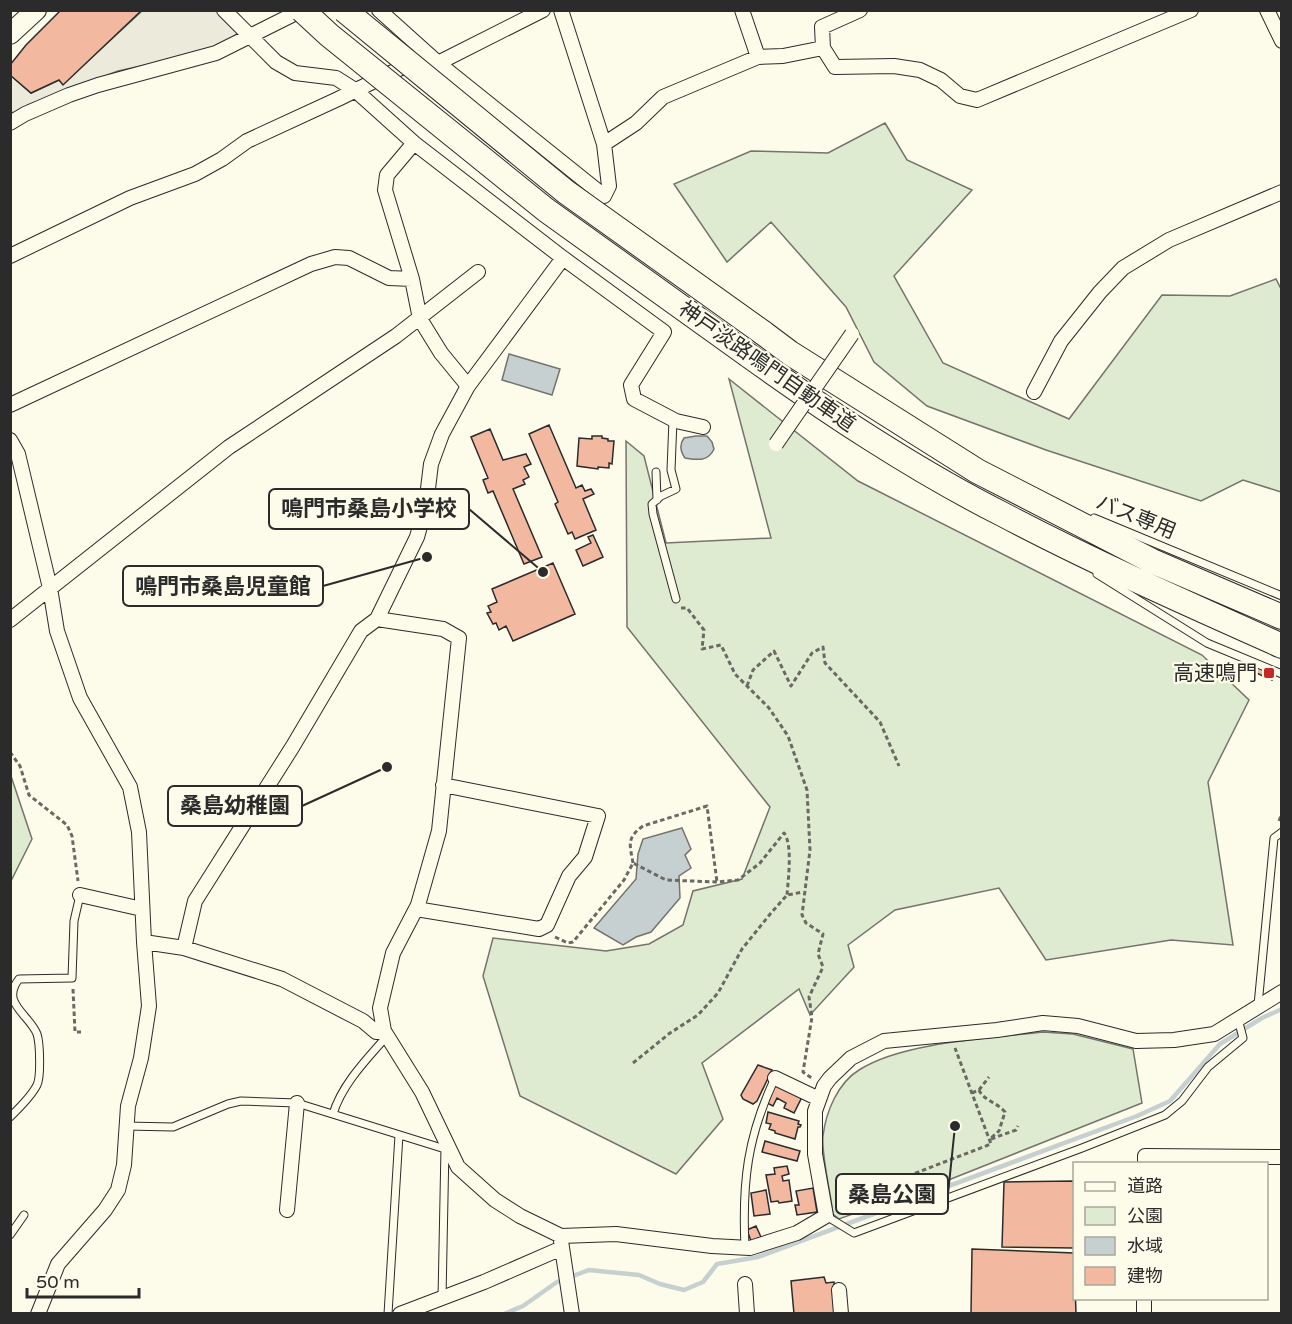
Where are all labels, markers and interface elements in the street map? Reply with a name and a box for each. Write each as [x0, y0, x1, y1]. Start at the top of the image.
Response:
street label: 神戸淡路鳴門自動車道 [674, 297, 860, 437]
callout: 鳴門市桑島小学校 [269, 489, 469, 529]
street label: バス専用 [1092, 490, 1180, 544]
text: 鳴門市桑島小学校 [281, 496, 457, 522]
callout: 鳴門市桑島児童館 [123, 566, 323, 606]
text: 鳴門市桑島児童館 [135, 574, 311, 600]
place label: 高速鳴門 [1173, 661, 1257, 686]
marker: 高速鳴門 [1262, 666, 1276, 680]
callout: 桑島幼稚園 [168, 786, 302, 826]
text: 桑島幼稚園 [180, 793, 290, 819]
legend [1073, 1162, 1268, 1300]
callout: 桑島公園 [836, 1174, 948, 1214]
text: 道路 [1127, 1175, 1163, 1197]
text: 桑島公園 [848, 1182, 936, 1208]
text: 公園 [1127, 1205, 1163, 1227]
text: 水域 [1127, 1235, 1163, 1257]
scale bar [27, 1261, 140, 1299]
text: 建物 [1127, 1265, 1163, 1287]
text: 50 m [36, 1271, 80, 1293]

